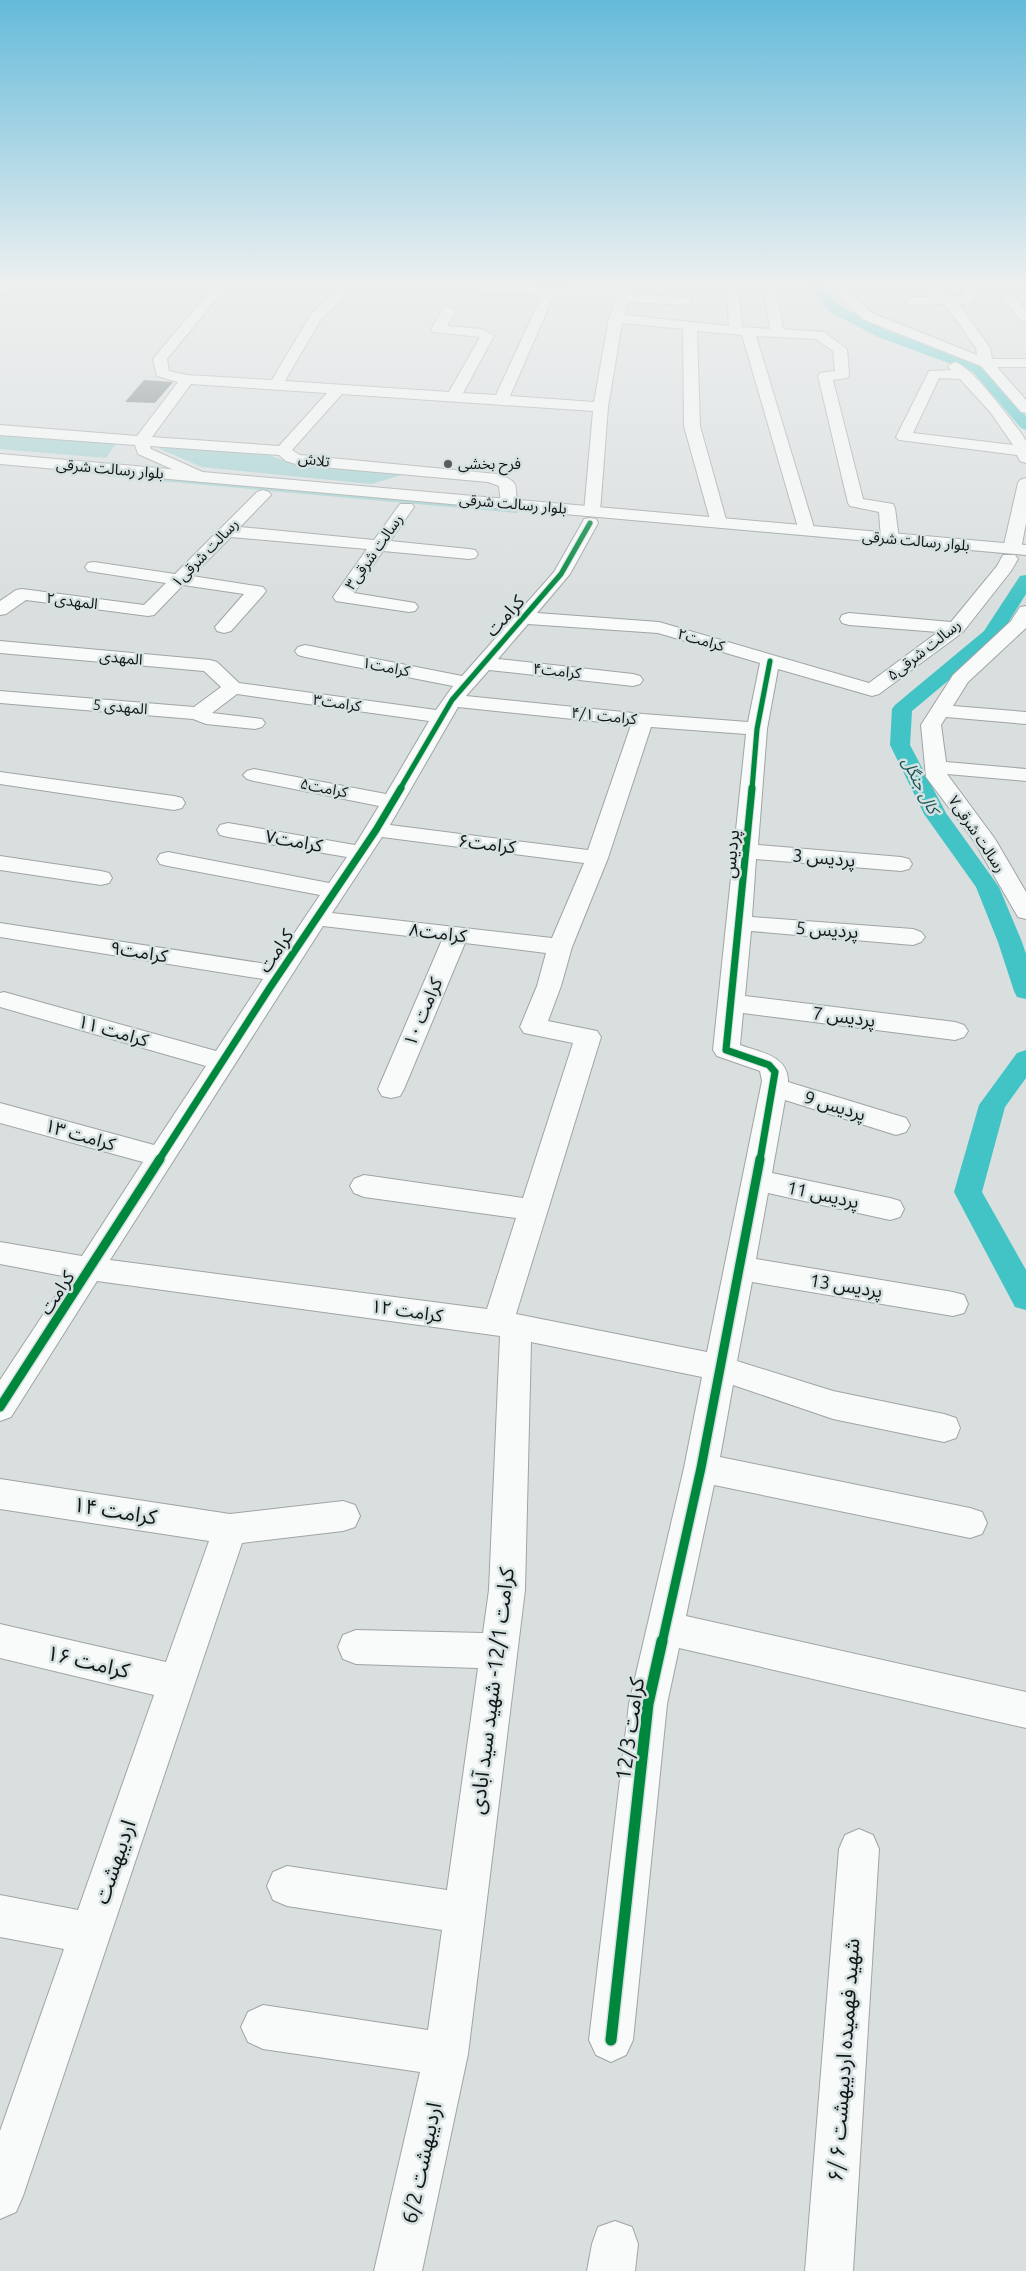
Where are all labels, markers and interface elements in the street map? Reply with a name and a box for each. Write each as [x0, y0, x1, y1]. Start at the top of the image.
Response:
street label: تلاش [297, 449, 331, 471]
street label: بلوار رسالت شرقی [55, 455, 165, 483]
place label: فرح بخشی [458, 455, 521, 476]
marker: فرح بخشی [442, 458, 454, 470]
street label: بلوار رسالت شرقی [458, 490, 568, 518]
street label: رسالت شرقی۳ [341, 511, 407, 593]
street label: رسالت شرقی۱ [168, 515, 242, 591]
street label: بلوار رسالت شرقی [861, 527, 971, 555]
street label: المهدی۲ [45, 589, 99, 613]
street label: کرامت [481, 591, 529, 641]
street label: رسالت شرقی۵ [884, 616, 964, 684]
street label: کرامت۲ [675, 625, 727, 656]
street label: المهدی [99, 647, 143, 669]
street label: کرامت۱ [361, 654, 412, 681]
street label: کرامت۴ [532, 660, 583, 683]
street label: کرامت۳ [312, 691, 363, 715]
street label: المهدی 5 [92, 696, 148, 718]
street label: کرامت ۴/۱ [570, 704, 638, 728]
water label: کال جنگل [898, 754, 944, 820]
street label: کرامت۵ [299, 775, 350, 802]
street label: رسالت شرقی۷ [945, 792, 1009, 876]
street label: کرامت۷ [264, 825, 325, 857]
street label: پردیس [718, 829, 744, 879]
street label: کرامت۶ [457, 830, 518, 859]
street label: پردیس 3 [792, 844, 856, 872]
street label: پردیس 5 [795, 917, 859, 943]
street label: کرامت۸ [408, 919, 469, 948]
street label: کرامت [254, 925, 299, 977]
street label: کرامت۹ [109, 937, 170, 967]
street label: کرامت ۱۰ [399, 974, 447, 1050]
street label: پردیس 7 [811, 1002, 877, 1032]
street label: کرامت ۱۱ [75, 1010, 151, 1052]
street label: پردیس 9 [802, 1086, 868, 1126]
street label: کرامت ۱۳ [42, 1114, 118, 1156]
street label: پردیس 11 [785, 1177, 861, 1214]
street label: کرامت [35, 1267, 79, 1319]
street label: پردیس 13 [808, 1269, 884, 1303]
street label: کرامت ۱۲ [370, 1295, 445, 1327]
street label: کرامت ۱۴ [72, 1492, 159, 1529]
street label: کرامت 12/1- شهید سید آبادی [464, 1566, 519, 1816]
street label: کرامت ۱۶ [44, 1640, 132, 1683]
street label: کرامت 12/3 [610, 1676, 649, 1782]
street label: اردیبهشت [89, 1817, 141, 1907]
street label: شهید فهمیده اردیبهشت ۶ /۶ [823, 1937, 864, 2182]
street label: اردیبهشت 6/2 [396, 2100, 447, 2226]

